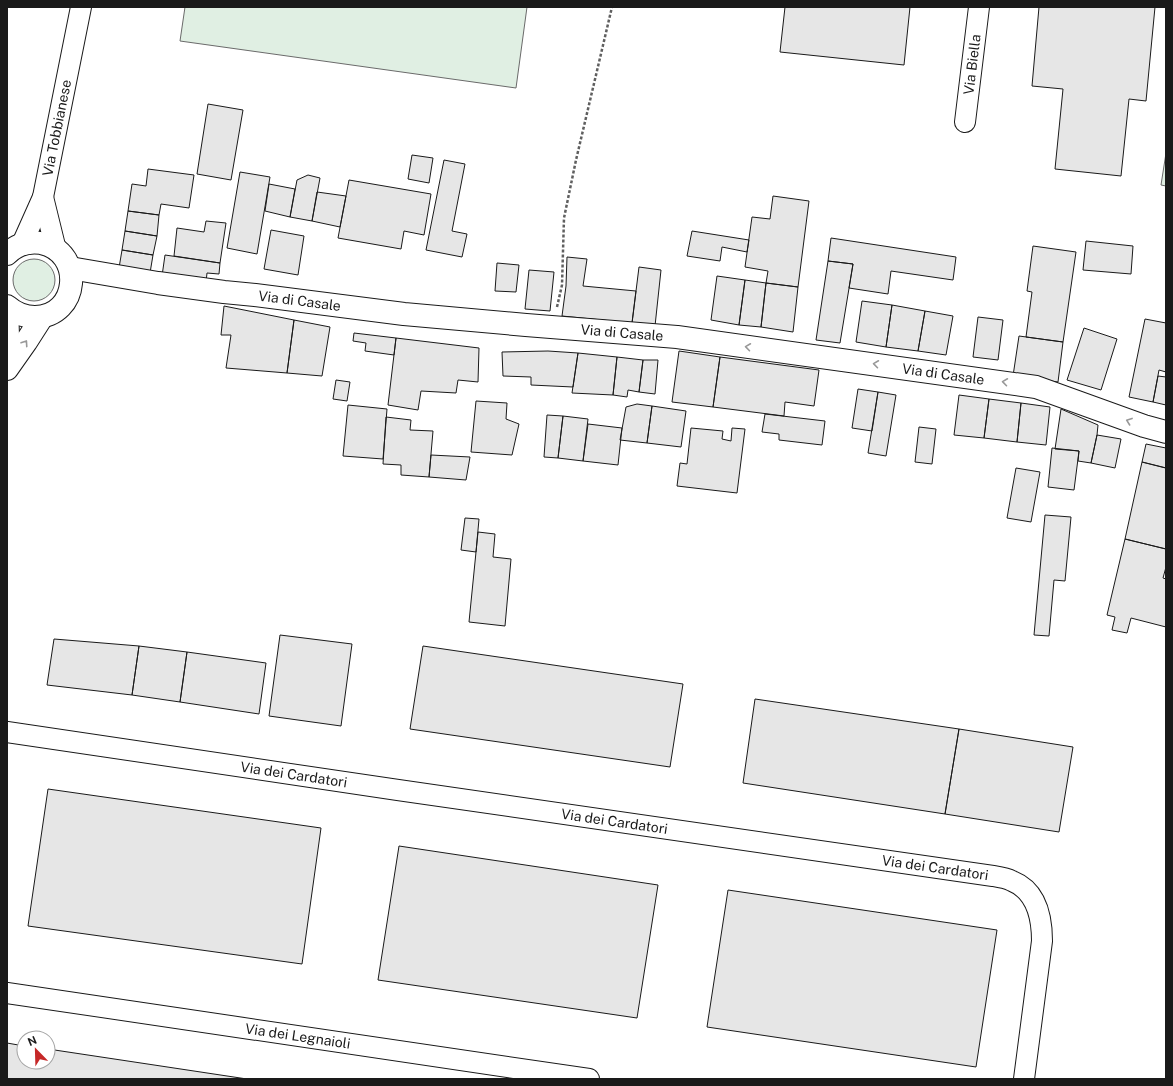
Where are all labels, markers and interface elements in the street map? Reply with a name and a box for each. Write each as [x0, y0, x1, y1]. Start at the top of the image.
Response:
street label: Via Biella [960, 33, 984, 96]
street label: Via Tobbianese [39, 78, 74, 178]
street label: Via di Casale [257, 287, 342, 314]
street label: Via di Casale [580, 321, 664, 344]
one-way arrow [20, 341, 27, 348]
one-way arrow [745, 343, 751, 352]
one-way arrow [873, 360, 879, 369]
street label: Via di Casale [901, 360, 986, 388]
one-way arrow [1002, 378, 1008, 387]
one-way arrow [1125, 417, 1132, 425]
street label: Via dei Cardatori [239, 759, 348, 790]
street label: Via dei Cardatori [560, 806, 669, 837]
street label: Via dei Cardatori [881, 852, 990, 883]
street label: Via dei Legnaioli [244, 1020, 352, 1052]
north arrow [16, 1030, 56, 1070]
text: N [26, 1034, 38, 1048]

